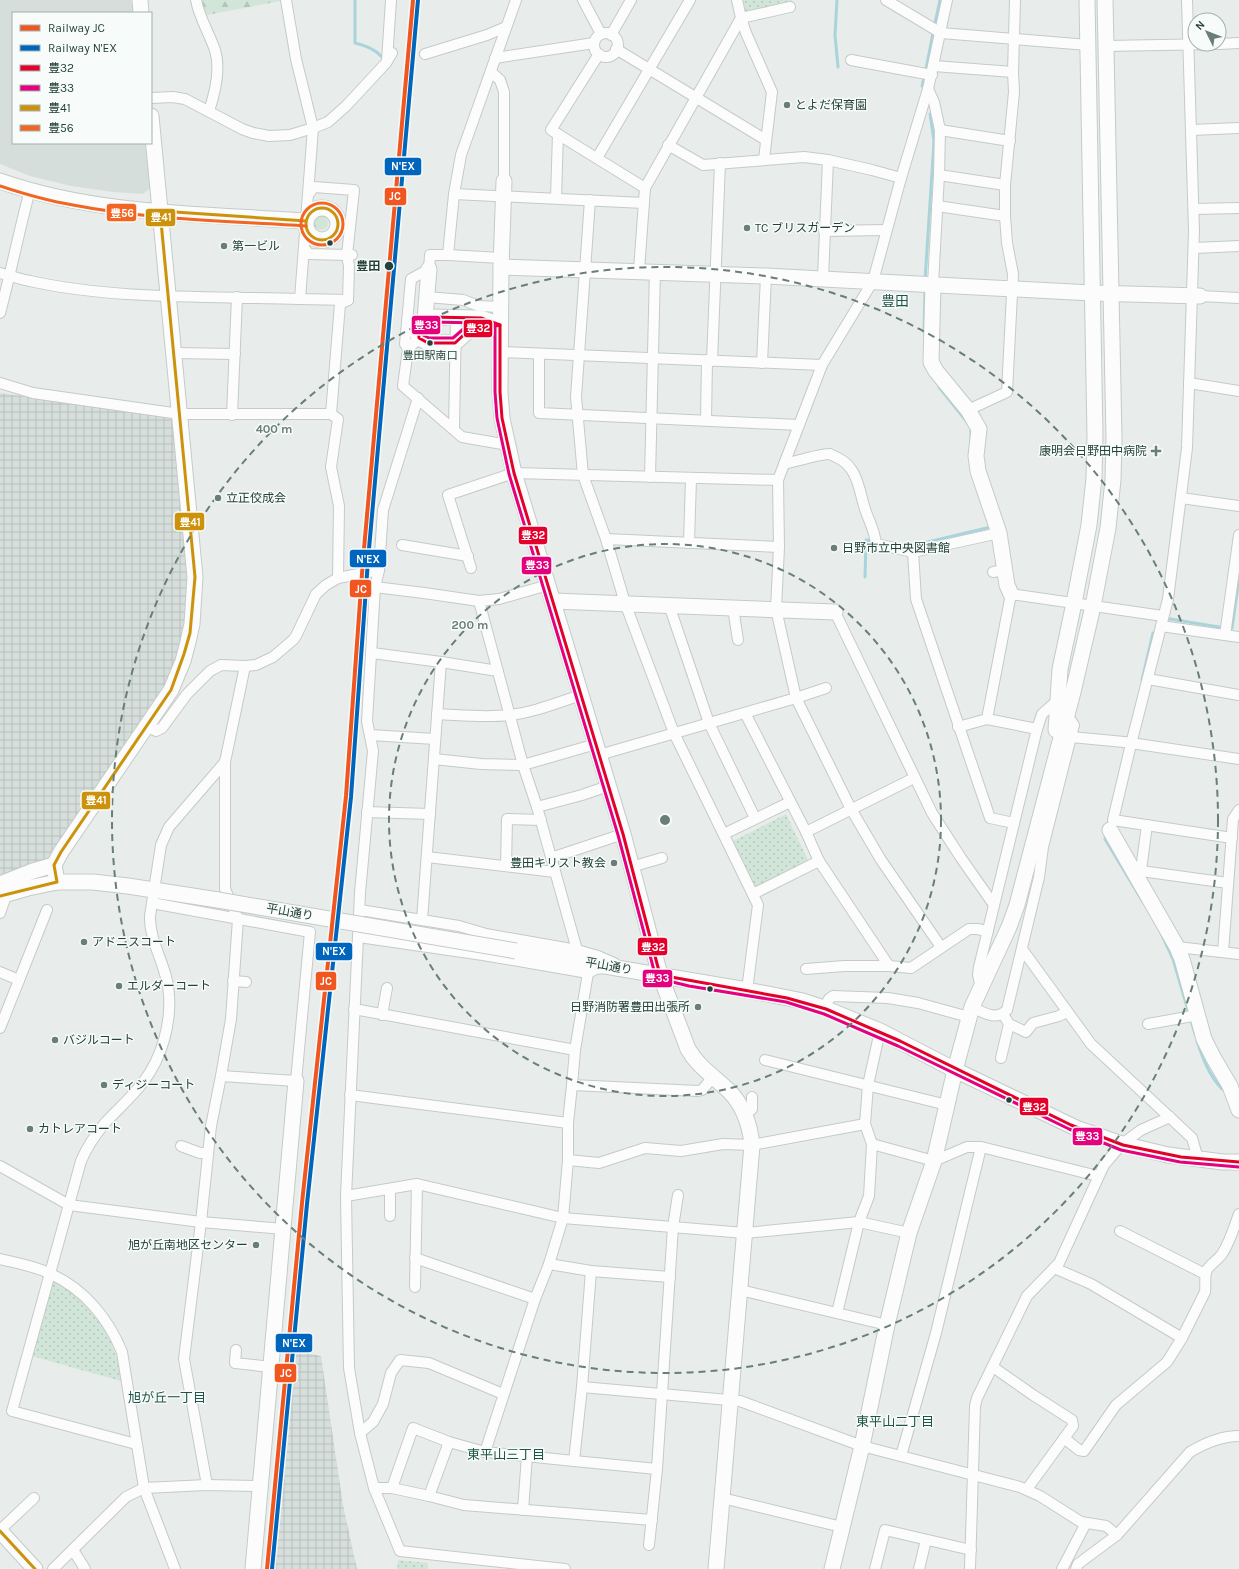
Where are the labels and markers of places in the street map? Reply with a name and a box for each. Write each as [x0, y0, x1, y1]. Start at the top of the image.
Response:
place label: とよだ保育園 [795, 98, 867, 112]
marker: とよだ保育園 [782, 100, 792, 110]
place label: TC ブリスガーデン [755, 221, 855, 235]
marker: TC ブリスガーデン [742, 223, 752, 233]
unlabelled marker [325, 238, 335, 248]
place label: 第一ビル [232, 239, 280, 253]
marker: 第一ビル [219, 241, 229, 251]
place label: 豊田 [356, 259, 380, 273]
marker: 豊田 [383, 260, 395, 272]
marker: 豊田駅南口 [425, 338, 435, 348]
place label: 豊田駅南口 [403, 349, 458, 362]
place label: 康明会日野田中病院 [1039, 444, 1147, 458]
marker: 康明会日野田中病院 [1150, 445, 1162, 457]
place label: 立正佼成会 [226, 491, 286, 505]
marker: 立正佼成会 [213, 493, 223, 503]
place label: 日野市立中央図書館 [842, 541, 950, 555]
marker: 日野市立中央図書館 [829, 543, 839, 553]
centre of rings [658, 813, 672, 827]
place label: 豊田キリスト教会 [510, 856, 606, 870]
marker: 豊田キリスト教会 [609, 858, 619, 868]
place label: アドニスコート [92, 935, 176, 949]
marker: アドニスコート [79, 937, 89, 947]
place label: エルダーコート [127, 979, 211, 993]
marker: エルダーコート [114, 981, 124, 991]
unlabelled marker [705, 984, 715, 994]
place label: 日野消防署豊田出張所 [570, 1000, 690, 1014]
marker: 日野消防署豊田出張所 [693, 1002, 703, 1012]
place label: バジルコート [63, 1033, 135, 1047]
marker: バジルコート [50, 1035, 60, 1045]
place label: ディジーコート [112, 1078, 195, 1092]
marker: ディジーコート [99, 1080, 109, 1090]
unlabelled marker [1004, 1095, 1014, 1105]
place label: カトレアコート [38, 1122, 122, 1136]
marker: カトレアコート [25, 1124, 35, 1134]
place label: 旭が丘南地区センター [128, 1238, 248, 1252]
marker: 旭が丘南地区センター [251, 1240, 261, 1250]

